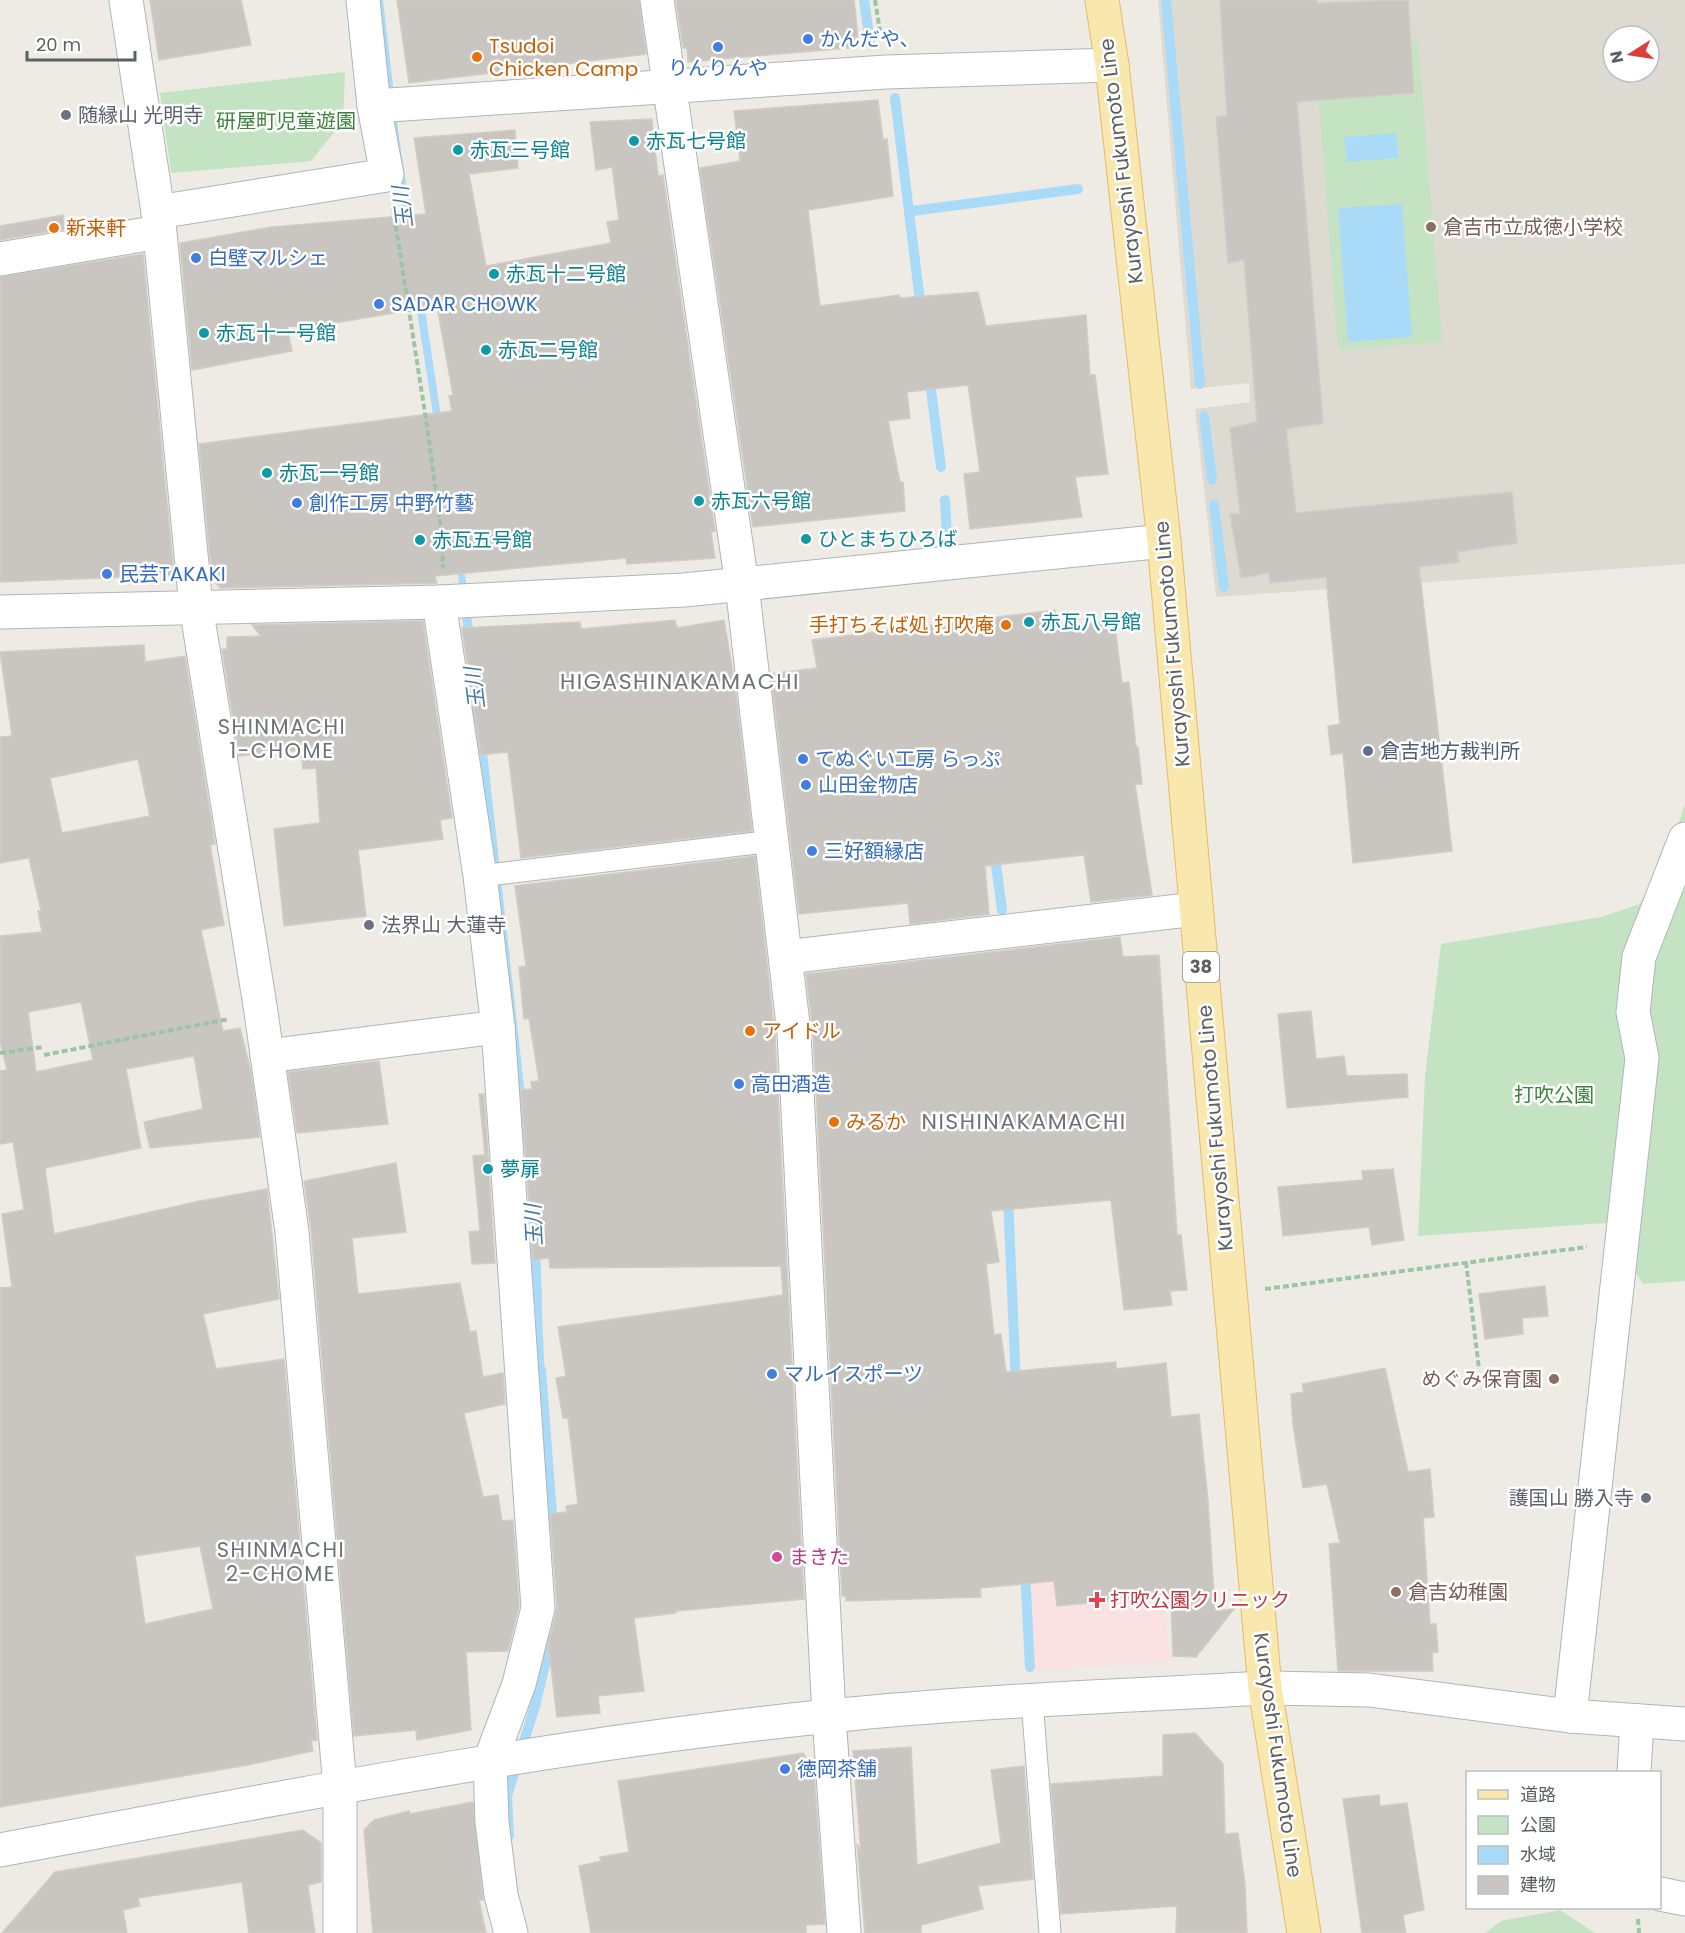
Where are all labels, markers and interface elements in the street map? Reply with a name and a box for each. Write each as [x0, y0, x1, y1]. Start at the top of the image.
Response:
scale bar [27, 24, 135, 62]
north arrow [1601, 24, 1661, 84]
place label: かんだや、 [820, 25, 919, 53]
text: 20 m [36, 32, 81, 57]
place label: Tsudoi Chicken Camp [489, 32, 638, 83]
marker: かんだや、 [801, 32, 815, 46]
street label: Kurayoshi Fukumoto Line [1092, 37, 1150, 285]
marker: りんりんや [711, 40, 725, 54]
text: N [1604, 49, 1629, 65]
marker: Tsudoi Chicken Camp [470, 50, 484, 64]
place label: りんりんや [668, 54, 768, 82]
place label: 随縁山 光明寺 [78, 101, 203, 129]
park label: 研屋町児童遊園 [216, 107, 356, 135]
marker: 随縁山 光明寺 [59, 108, 73, 122]
place label: 赤瓦七号館 [646, 127, 746, 155]
marker: 赤瓦七号館 [627, 134, 641, 148]
place label: 赤瓦三号館 [470, 136, 570, 164]
marker: 赤瓦三号館 [451, 143, 465, 157]
water label: 玉川 [385, 182, 419, 230]
place label: 倉吉市立成徳小学校 [1443, 213, 1623, 241]
place label: 新来軒 [66, 214, 126, 242]
marker: 倉吉市立成徳小学校 [1424, 220, 1438, 234]
marker: 新来軒 [47, 221, 61, 235]
place label: 白壁マルシェ [208, 244, 328, 272]
marker: 白壁マルシェ [189, 251, 203, 265]
place label: 赤瓦十二号館 [506, 260, 626, 288]
marker: 赤瓦十二号館 [487, 267, 501, 281]
place label: SADAR CHOWK [391, 290, 538, 318]
marker: SADAR CHOWK [372, 297, 386, 311]
place label: 赤瓦十一号館 [216, 319, 336, 347]
marker: 赤瓦十一号館 [197, 326, 211, 340]
place label: 赤瓦二号館 [498, 336, 598, 364]
marker: 赤瓦二号館 [479, 343, 493, 357]
place label: 赤瓦一号館 [279, 459, 379, 487]
marker: 赤瓦一号館 [260, 466, 274, 480]
place label: 赤瓦六号館 [711, 487, 811, 515]
place label: 創作工房 中野竹藝 [309, 489, 474, 517]
marker: 赤瓦六号館 [692, 494, 706, 508]
marker: 創作工房 中野竹藝 [290, 496, 304, 510]
street label: Kurayoshi Fukumoto Line [1147, 520, 1197, 768]
place label: ひとまちひろば [818, 525, 957, 553]
place label: 赤瓦五号館 [432, 526, 532, 554]
marker: ひとまちひろば [799, 532, 813, 546]
marker: 赤瓦五号館 [413, 533, 427, 547]
place label: 民芸TAKAKI [119, 560, 226, 588]
marker: 民芸TAKAKI [100, 567, 114, 581]
place label: 赤瓦八号館 [1041, 608, 1141, 636]
place label: 手打ちそば処 打吹庵 [809, 611, 994, 639]
marker: 赤瓦八号館 [1022, 615, 1036, 629]
marker: 手打ちそば処 打吹庵 [999, 618, 1013, 632]
water label: 玉川 [457, 663, 491, 711]
district label: HIGASHINAKAMACHI [560, 666, 800, 697]
district label: SHINMACHI 1-CHOME [218, 712, 346, 765]
place label: 倉吉地方裁判所 [1380, 737, 1520, 765]
marker: 倉吉地方裁判所 [1361, 744, 1375, 758]
place label: てぬぐい工房 らっぷ [815, 745, 1000, 773]
marker: てぬぐい工房 らっぷ [796, 752, 810, 766]
place label: 山田金物店 [818, 771, 918, 799]
marker: 山田金物店 [799, 778, 813, 792]
place label: 三好額縁店 [824, 837, 924, 865]
marker: 三好額縁店 [805, 844, 819, 858]
place label: 法界山 大蓮寺 [381, 911, 506, 939]
marker: 法界山 大蓮寺 [362, 918, 376, 932]
road number: 38 [1183, 952, 1219, 982]
street label: Kurayoshi Fukumoto Line [1190, 1004, 1240, 1252]
place label: アイドル [762, 1017, 841, 1045]
marker: アイドル [743, 1024, 757, 1038]
place label: 高田酒造 [751, 1070, 831, 1098]
marker: 高田酒造 [732, 1077, 746, 1091]
park label: 打吹公園 [1514, 1081, 1594, 1109]
district label: NISHINAKAMACHI [921, 1106, 1127, 1137]
place label: みるか [846, 1108, 906, 1136]
marker: みるか [827, 1115, 841, 1129]
place label: 夢扉 [500, 1155, 540, 1183]
marker: 夢扉 [481, 1162, 495, 1176]
water label: 玉川 [518, 1201, 549, 1247]
place label: マルイスポーツ [784, 1360, 923, 1388]
place label: めぐみ保育園 [1421, 1365, 1542, 1393]
marker: マルイスポーツ [765, 1367, 779, 1381]
marker: めぐみ保育園 [1547, 1372, 1561, 1386]
place label: 護国山 勝入寺 [1509, 1484, 1634, 1512]
marker: 護国山 勝入寺 [1639, 1491, 1653, 1505]
district label: SHINMACHI 2-CHOME [217, 1535, 345, 1588]
place label: まきた [789, 1543, 849, 1571]
marker: まきた [770, 1550, 784, 1564]
place label: 倉吉幼稚園 [1408, 1578, 1508, 1606]
marker: 倉吉幼稚園 [1389, 1585, 1403, 1599]
place label: 打吹公園クリニック [1110, 1586, 1290, 1614]
marker: 打吹公園クリニック [1088, 1591, 1106, 1609]
street label: Kurayoshi Fukumoto Line [1247, 1631, 1309, 1879]
place label: 徳岡茶舗 [797, 1755, 877, 1783]
marker: 徳岡茶舗 [778, 1762, 792, 1776]
legend [1466, 1771, 1661, 1909]
text: 道路 [1520, 1782, 1556, 1807]
text: 公園 [1520, 1812, 1556, 1837]
text: 水域 [1520, 1842, 1556, 1867]
text: 建物 [1520, 1872, 1556, 1897]

